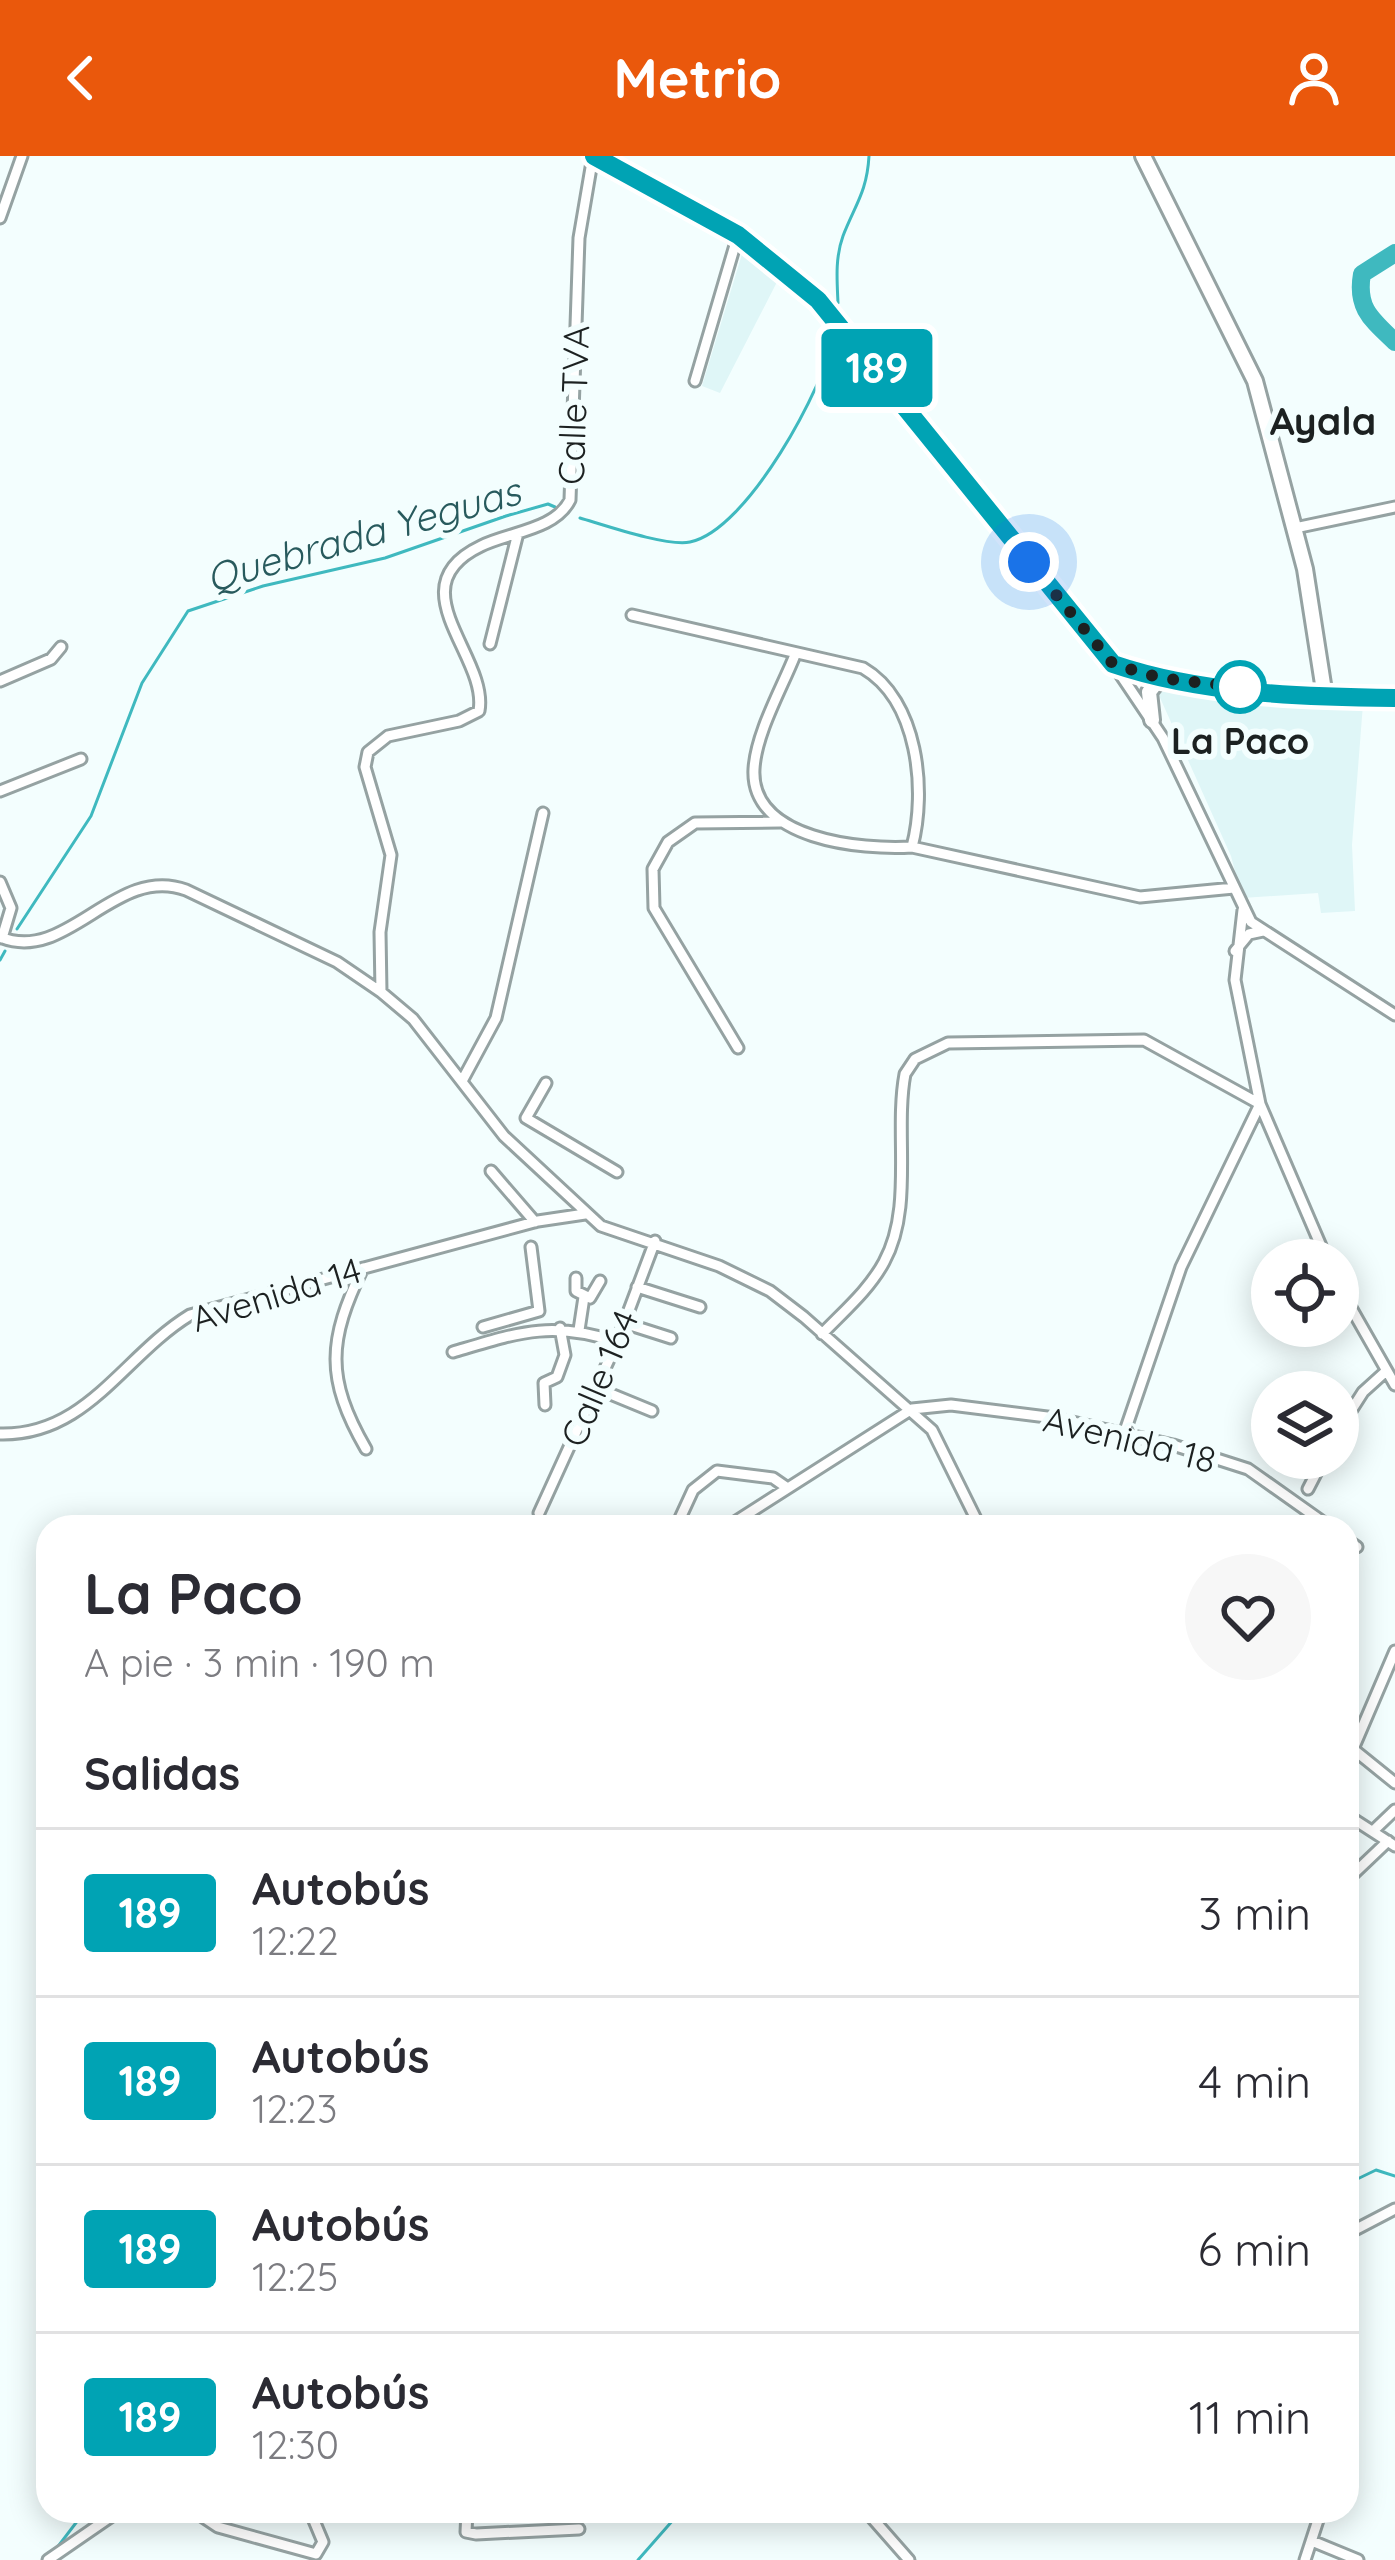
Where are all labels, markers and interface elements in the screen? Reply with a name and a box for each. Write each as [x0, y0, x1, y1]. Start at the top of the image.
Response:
text: Metrio [613, 44, 782, 112]
icon: back [48, 45, 114, 111]
icon: person [1281, 45, 1347, 111]
street label: Calle TVA [548, 324, 598, 486]
line badge: 189 [808, 329, 946, 407]
text: 189 [845, 341, 909, 394]
district label: Ayala [1270, 396, 1376, 445]
water label: Quebrada Yeguas [200, 465, 528, 602]
your location [999, 532, 1059, 592]
marker: La Paco [1215, 662, 1265, 712]
place label: La Paco [1171, 718, 1309, 763]
map controls [1251, 1239, 1359, 1479]
button: locate [1251, 1239, 1359, 1347]
street label: Avenida 14 [186, 1247, 366, 1341]
street label: Calle 164 [550, 1303, 648, 1453]
button: layers [1251, 1371, 1359, 1479]
street label: Avenida 18 [1039, 1396, 1221, 1482]
button: heart [1185, 1554, 1311, 1680]
text: La Paco [84, 1557, 303, 1628]
text: A pie · 3 min · 190 m [84, 1638, 435, 1687]
text: Salidas [84, 1745, 240, 1801]
text: Autobús [252, 1860, 429, 1916]
text: 3 min [1198, 1885, 1311, 1941]
text: 189 [118, 1886, 182, 1939]
text: 12:22 [252, 1916, 339, 1965]
text: Autobús [252, 2028, 429, 2084]
text: 4 min [1198, 2053, 1311, 2109]
text: 189 [118, 2054, 182, 2107]
text: 12:23 [252, 2084, 337, 2133]
text: Autobús [252, 2196, 429, 2252]
text: 6 min [1198, 2221, 1311, 2277]
text: 189 [118, 2222, 182, 2275]
text: 12:25 [252, 2252, 338, 2301]
text: Autobús [252, 2364, 429, 2420]
text: 11 min [1189, 2389, 1311, 2445]
text: 189 [118, 2390, 182, 2443]
text: 12:30 [252, 2420, 339, 2469]

